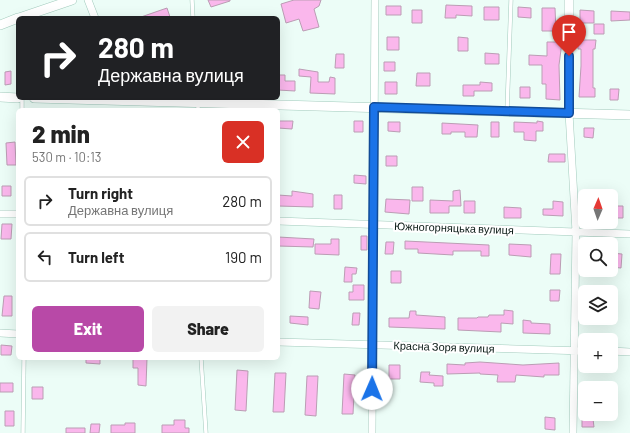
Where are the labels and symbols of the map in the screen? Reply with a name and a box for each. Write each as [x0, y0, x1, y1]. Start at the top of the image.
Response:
pin [552, 15, 586, 56]
north arrow [578, 189, 618, 229]
street label: Южногорняцька вулиця [394, 219, 514, 236]
street label: Красна Зоря вулиця [393, 338, 495, 355]
position arrow [351, 368, 393, 410]

